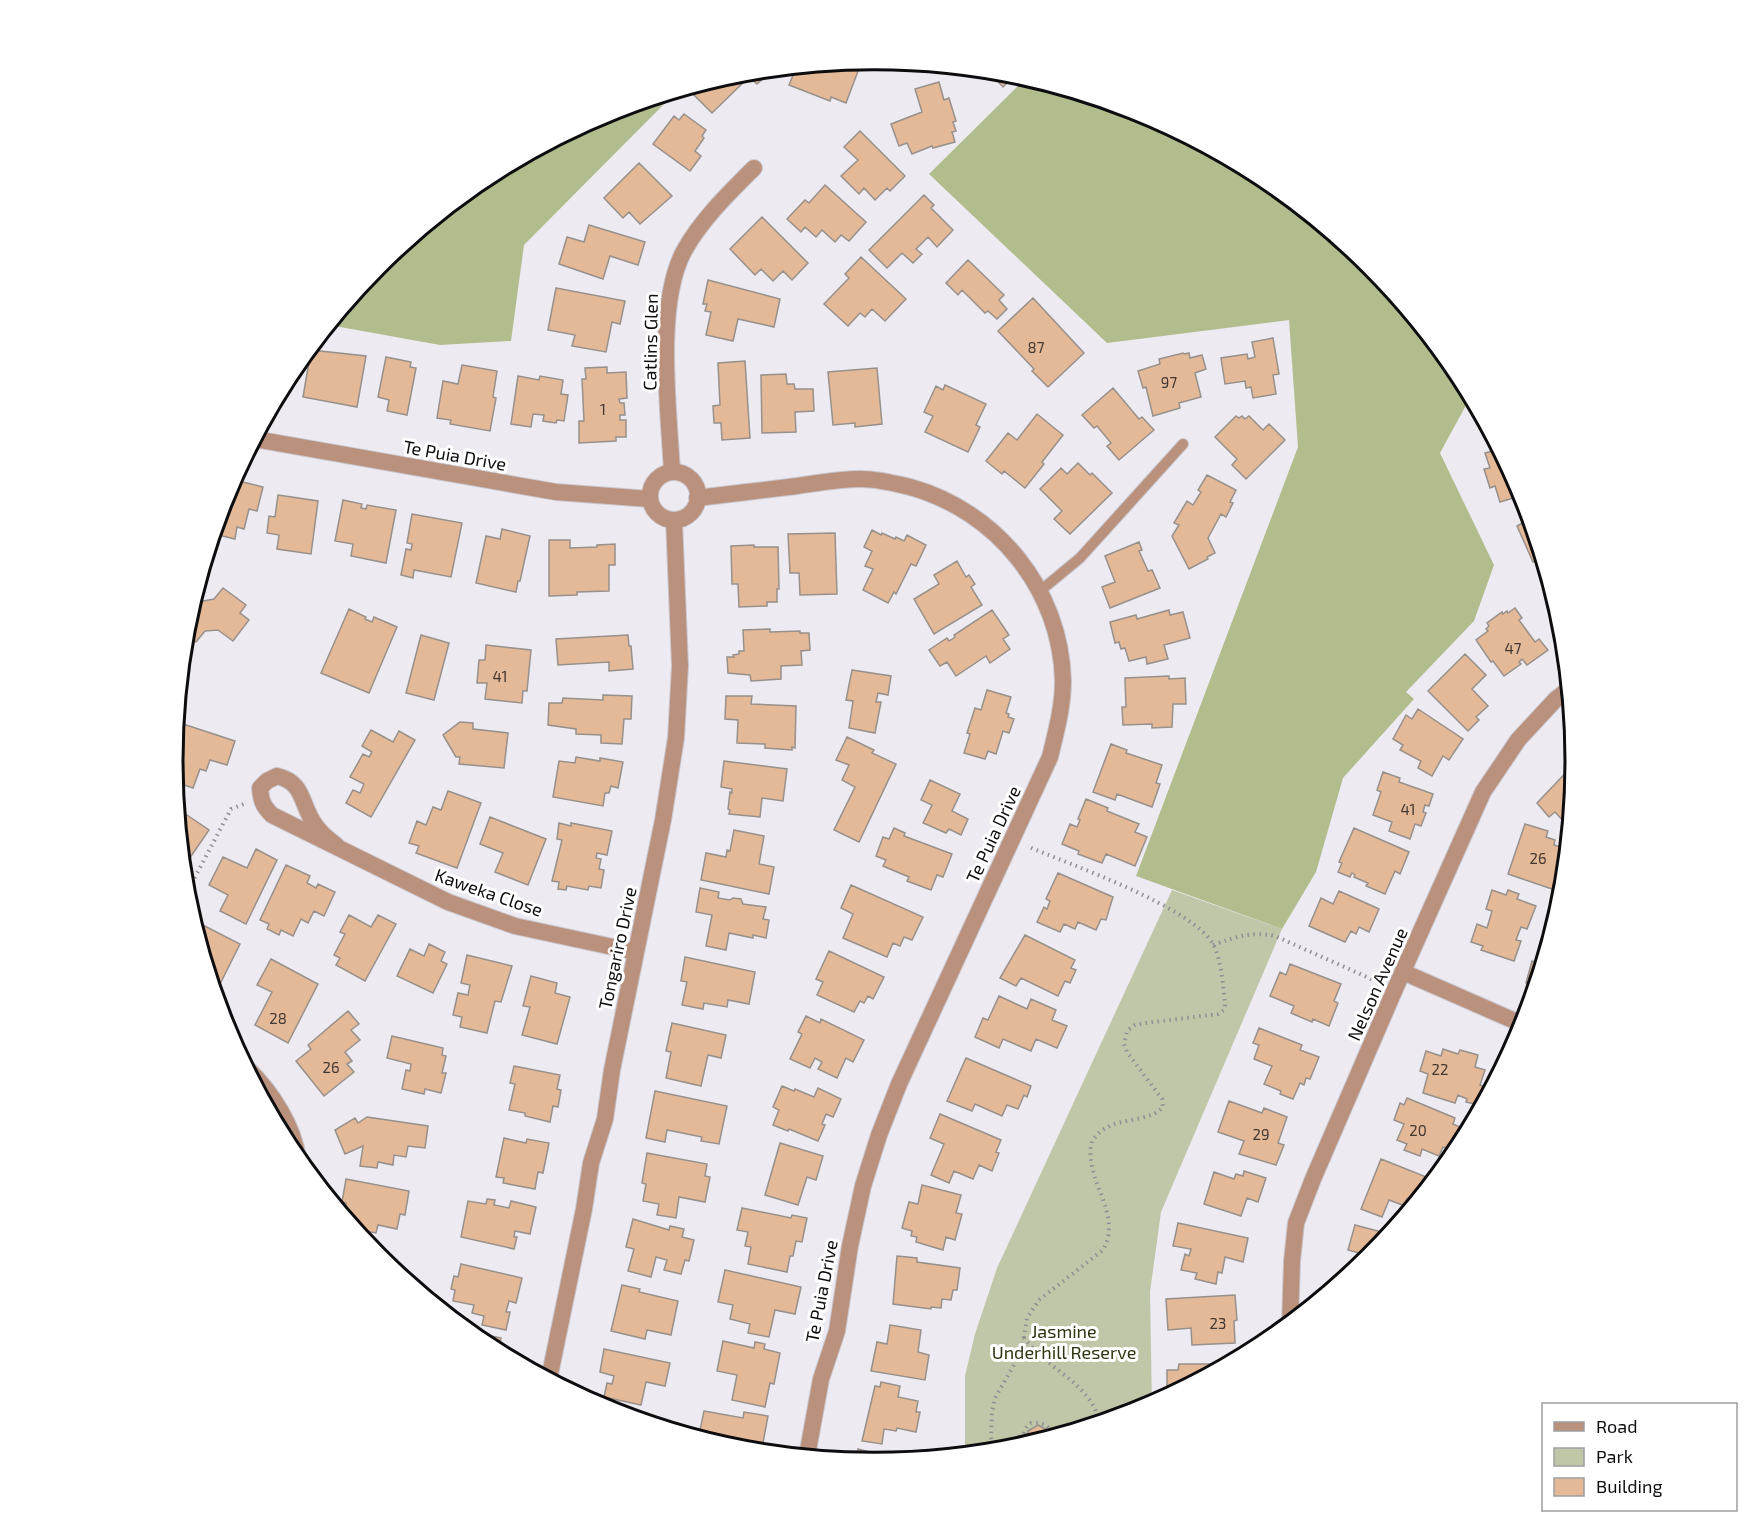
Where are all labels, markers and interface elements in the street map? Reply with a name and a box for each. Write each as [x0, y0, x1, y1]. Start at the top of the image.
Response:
street label: Catlins Glen [638, 293, 662, 391]
house number: 87 [1028, 338, 1045, 356]
house number: 97 [1161, 373, 1177, 391]
house number: 1 [600, 400, 606, 418]
street label: Te Puia Drive [402, 435, 508, 475]
house number: 47 [1505, 639, 1522, 657]
house number: 41 [492, 667, 508, 685]
street label: Te Puia Drive [961, 782, 1025, 886]
house number: 41 [1400, 800, 1416, 818]
house number: 26 [1529, 849, 1547, 867]
street label: Kaweka Close [432, 863, 546, 921]
street label: Tongariro Drive [593, 885, 641, 1011]
street label: Nelson Avenue [1342, 924, 1412, 1044]
house number: 28 [269, 1009, 287, 1027]
house number: 26 [322, 1058, 340, 1076]
house number: 22 [1432, 1060, 1448, 1078]
house number: 20 [1409, 1121, 1427, 1139]
house number: 29 [1252, 1125, 1270, 1143]
street label: Te Puia Drive [800, 1238, 842, 1344]
house number: 23 [1210, 1314, 1226, 1332]
park label: Jasmine Underhill Reserve [992, 1320, 1136, 1363]
legend [1542, 1403, 1737, 1511]
text: Road [1596, 1415, 1637, 1437]
text: Park [1596, 1445, 1633, 1467]
text: Building [1596, 1475, 1663, 1497]

